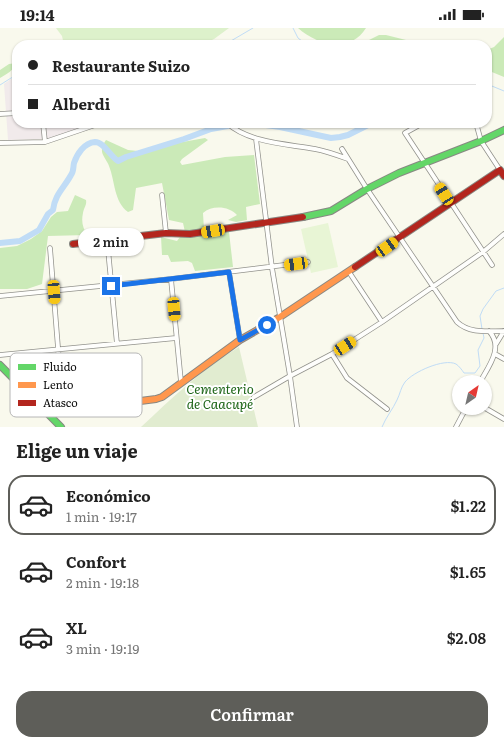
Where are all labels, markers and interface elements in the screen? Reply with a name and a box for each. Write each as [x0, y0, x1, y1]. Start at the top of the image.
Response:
text: 19:14 [20, 3, 54, 26]
text: Restaurante Suizo [52, 54, 190, 77]
text: Alberdi [52, 92, 110, 115]
car [432, 181, 456, 207]
car [200, 223, 226, 239]
callout: 2 min [78, 228, 144, 256]
text: 2 min [93, 232, 129, 251]
car [374, 235, 400, 259]
car [283, 256, 309, 272]
route end [102, 277, 120, 295]
car [47, 280, 61, 304]
car [167, 297, 181, 321]
route start [258, 316, 276, 334]
car [332, 334, 358, 358]
legend [10, 353, 142, 417]
text: Fluido [43, 358, 77, 374]
north arrow [452, 375, 492, 415]
map controls [452, 375, 492, 415]
text: Lento [43, 376, 73, 392]
park label: Cementerio de Caacupé [186, 379, 254, 413]
text: Atasco [43, 394, 78, 410]
text: Elige un viaje [16, 437, 138, 464]
text: Económico [66, 484, 151, 507]
icon: car [18, 487, 54, 523]
text: $1.22 [450, 494, 486, 517]
text: 1 min · 19:17 [66, 507, 137, 526]
text: Confort [66, 550, 126, 573]
icon: car [18, 553, 54, 589]
text: $1.65 [450, 560, 486, 583]
text: 2 min · 19:18 [66, 573, 139, 592]
text: XL [66, 616, 87, 639]
icon: car [18, 619, 54, 655]
text: $2.08 [447, 626, 486, 649]
text: 3 min · 19:19 [66, 639, 139, 658]
button: Confirmar [16, 691, 488, 737]

